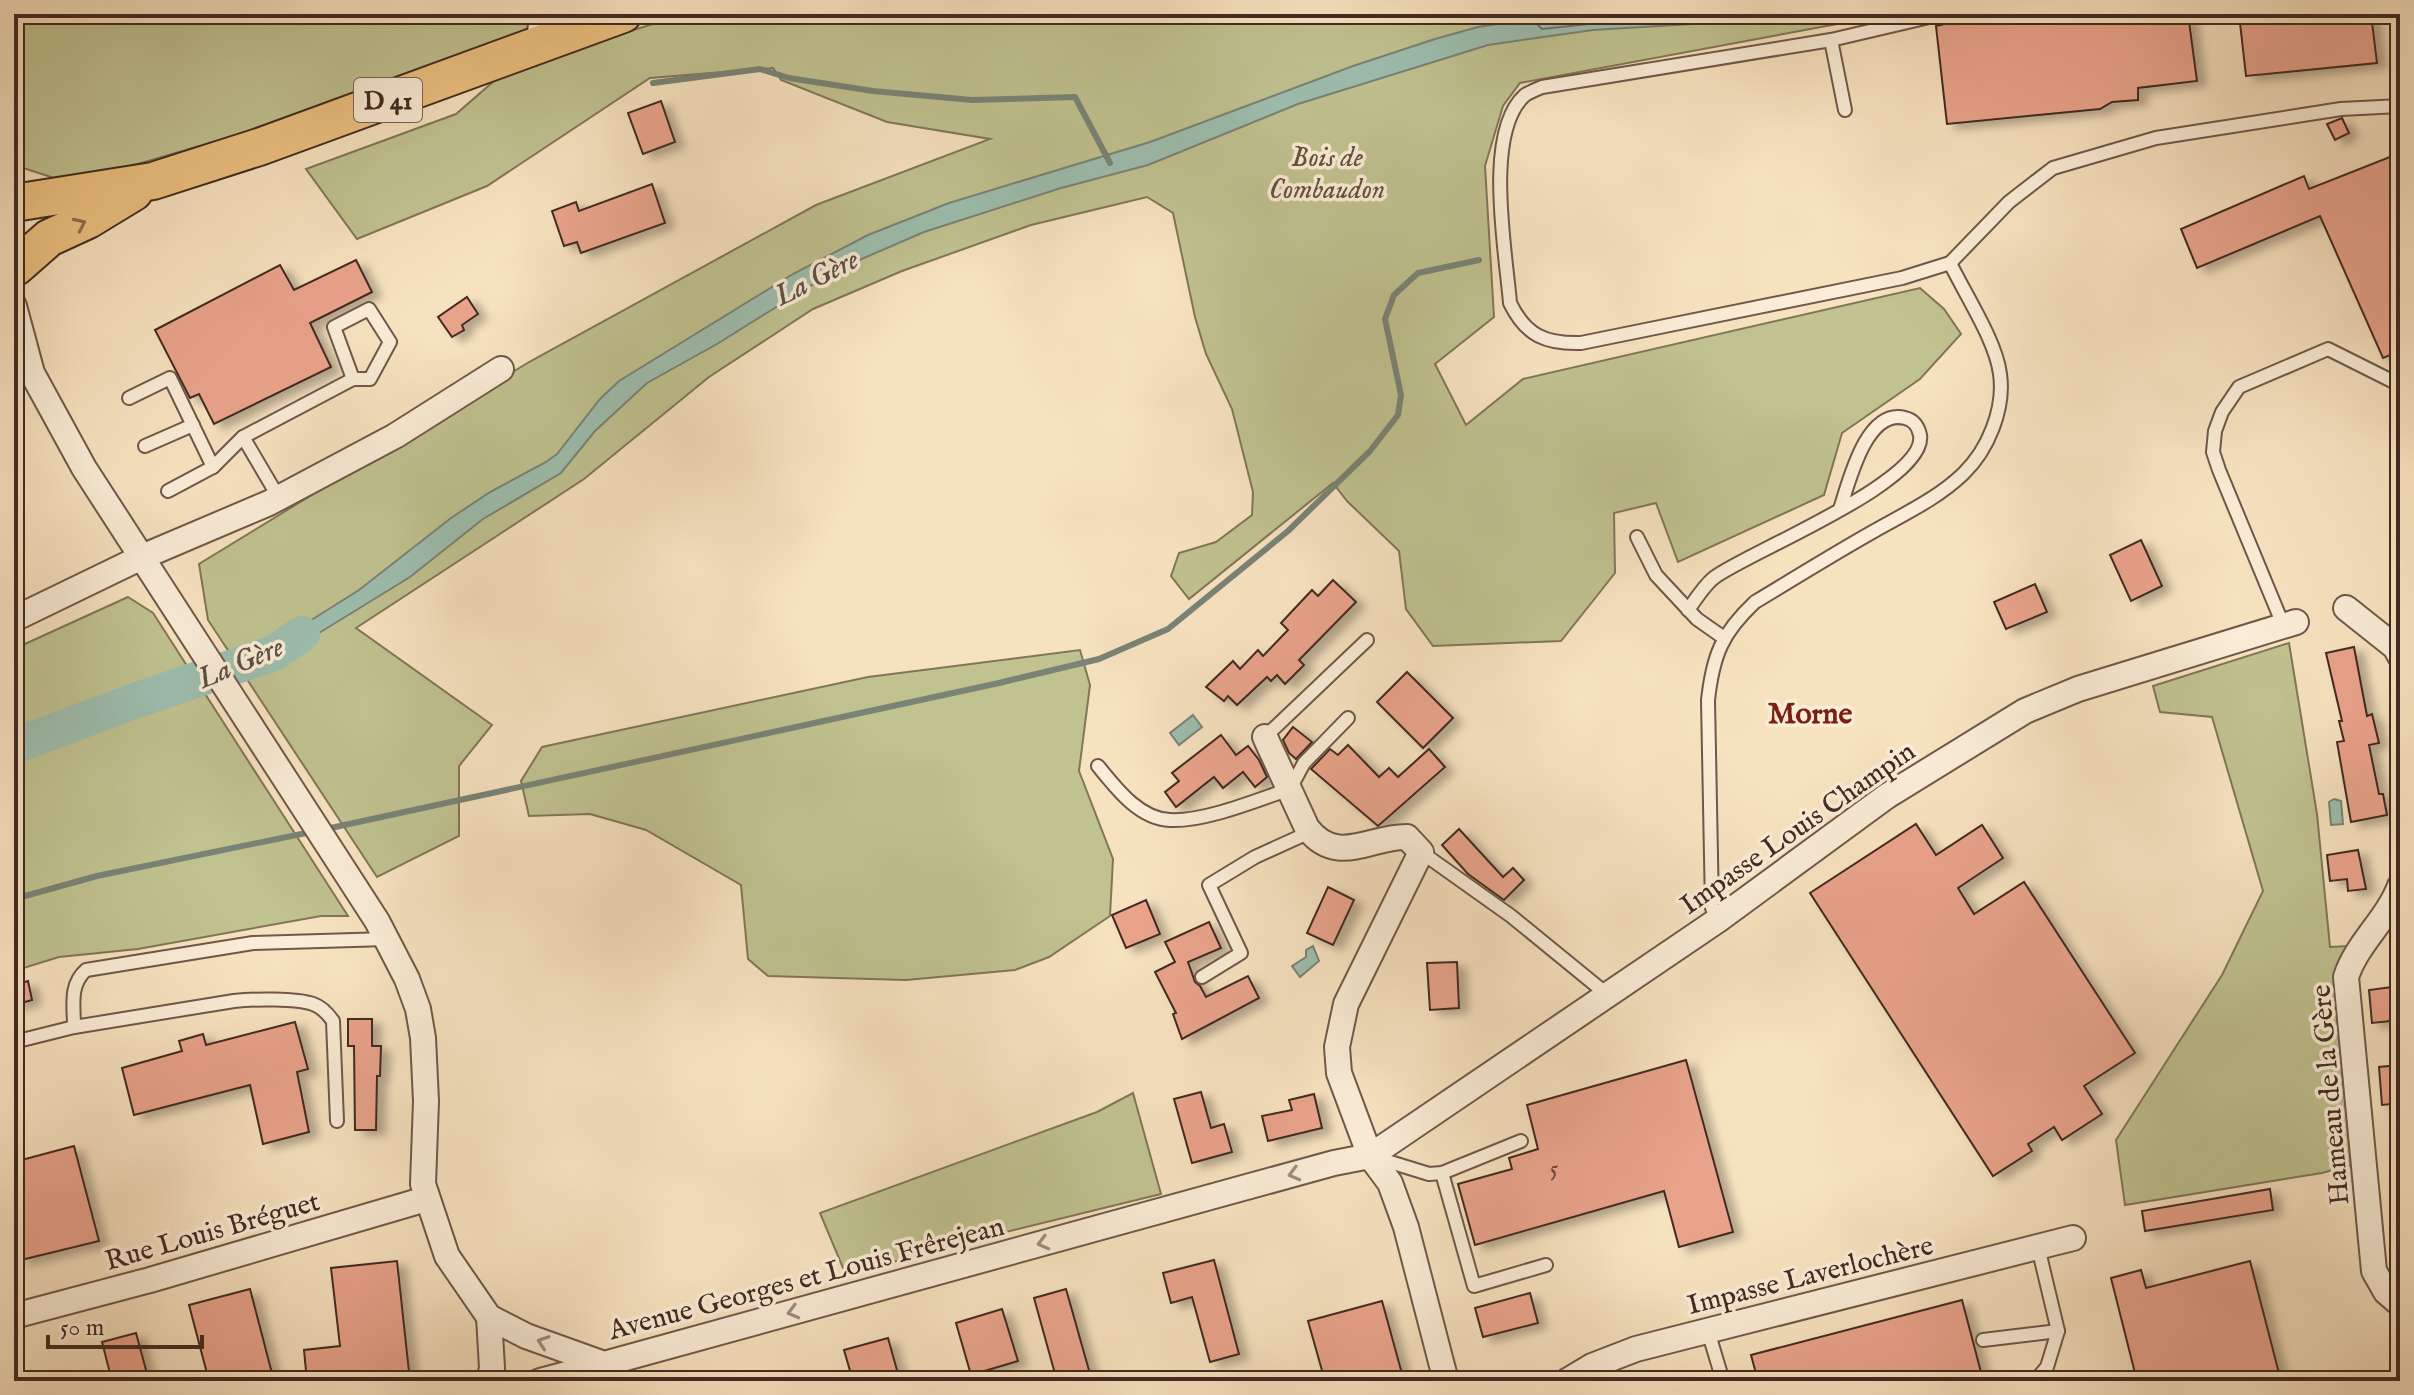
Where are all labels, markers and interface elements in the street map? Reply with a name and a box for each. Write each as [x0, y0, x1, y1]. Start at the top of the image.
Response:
road number: D 41 [354, 78, 422, 122]
park label: Bois de Combaudon [1269, 141, 1385, 208]
one-way arrow [71, 218, 86, 234]
water label: La Gère [767, 241, 866, 317]
water label: La Gère [191, 629, 290, 699]
district label: Morne [1768, 696, 1853, 734]
street label: Impasse Louis Champin [1674, 735, 1923, 923]
street label: Hameau de la Gère [2304, 983, 2359, 1207]
house number: 5 [1550, 1154, 1559, 1185]
one-way arrow [1287, 1165, 1301, 1181]
street label: Rue Louis Bréguet [101, 1185, 324, 1280]
street label: Avenue Georges et Louis Frêrejean [604, 1210, 1008, 1349]
street label: Impasse Laverlochère [1684, 1229, 1937, 1324]
one-way arrow [1037, 1234, 1051, 1251]
scale bar [48, 1299, 202, 1349]
one-way arrow [786, 1303, 800, 1320]
text: 50 m [60, 1313, 104, 1344]
one-way arrow [537, 1336, 551, 1352]

